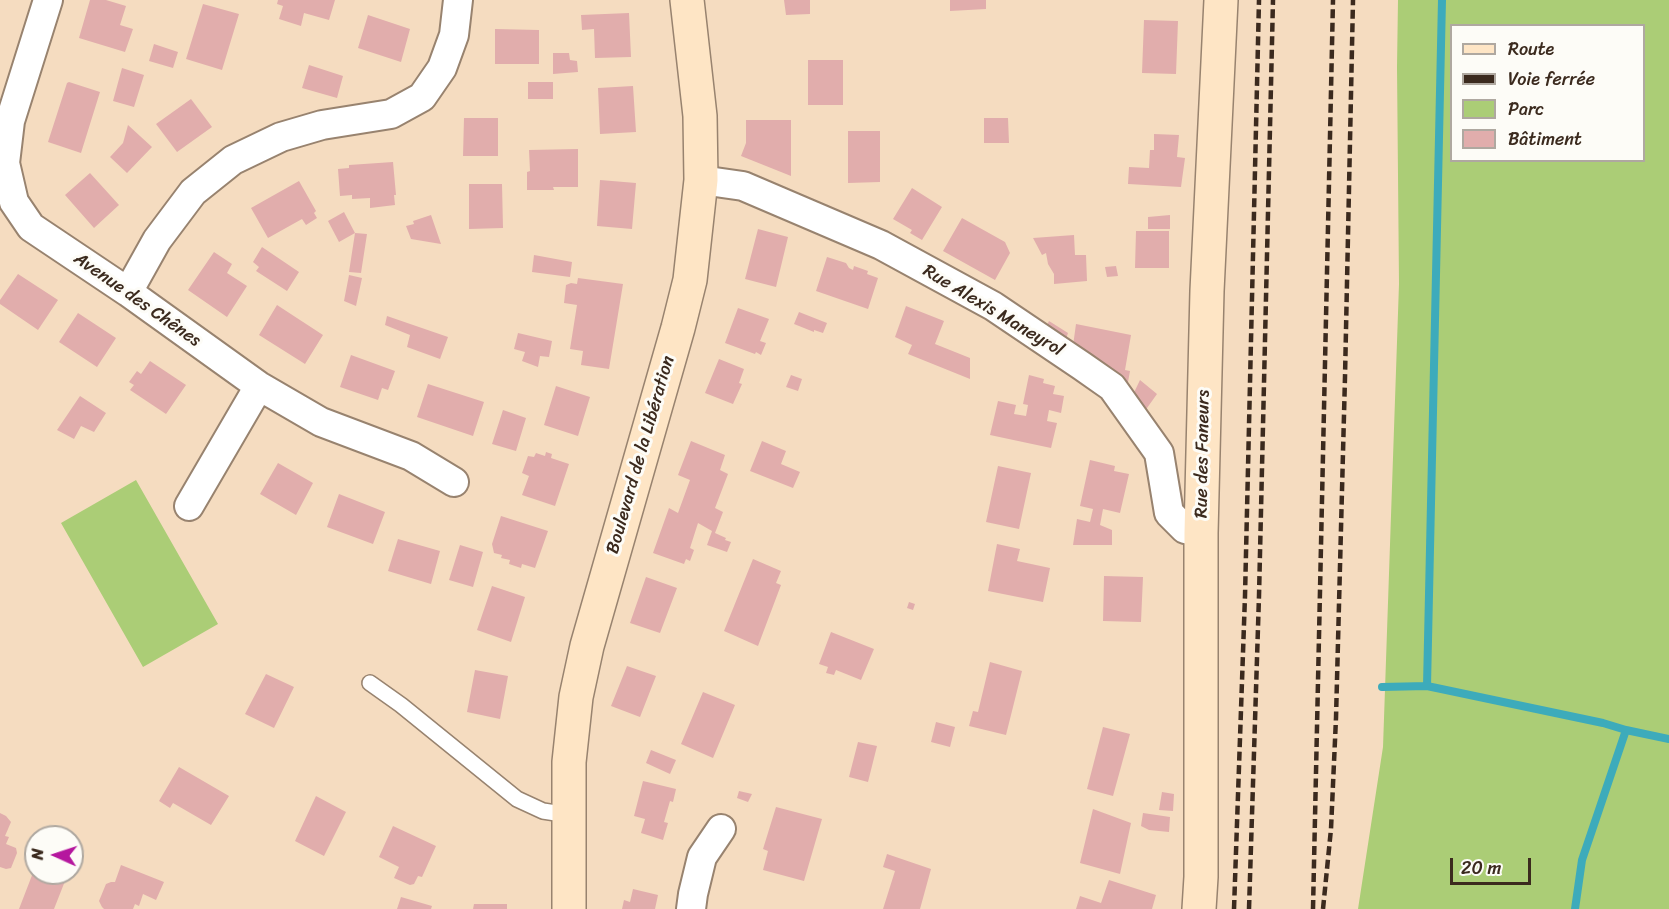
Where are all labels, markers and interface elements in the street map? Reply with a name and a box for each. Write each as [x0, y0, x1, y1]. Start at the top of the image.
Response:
legend [1450, 24, 1645, 162]
text: Route [1508, 33, 1554, 65]
text: Voie ferrée [1508, 63, 1595, 95]
text: Parc [1508, 93, 1544, 125]
text: Bâtiment [1508, 123, 1582, 155]
street label: Avenue des Chênes [69, 248, 205, 352]
street label: Rue Alexis Maneyrol [919, 260, 1067, 362]
street label: Boulevard de la Libération [602, 353, 680, 557]
street label: Rue des Faneurs [1191, 390, 1215, 518]
north arrow [24, 825, 84, 885]
scale bar [1453, 846, 1534, 884]
text: N [23, 848, 52, 860]
text: 20 m [1461, 852, 1501, 884]

